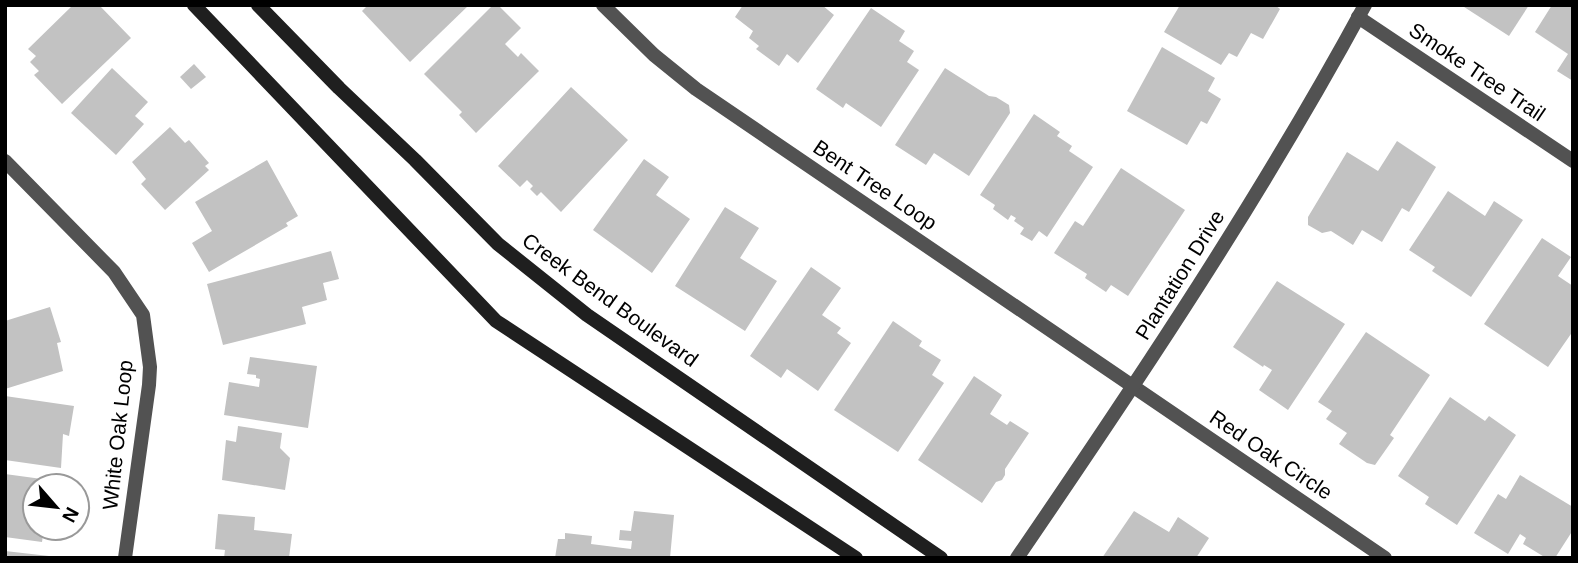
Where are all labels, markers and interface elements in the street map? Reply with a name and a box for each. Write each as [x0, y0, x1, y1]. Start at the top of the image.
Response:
street label: Smoke Tree Trail [1405, 18, 1550, 126]
street label: Bent Tree Loop [809, 135, 941, 234]
street label: Plantation Drive [1131, 206, 1229, 344]
street label: Creek Bend Boulevard [518, 228, 703, 371]
street label: White Oak Loop [98, 359, 137, 511]
street label: Red Oak Circle [1206, 405, 1337, 504]
north arrow [21, 472, 91, 542]
text: N [58, 504, 83, 526]

